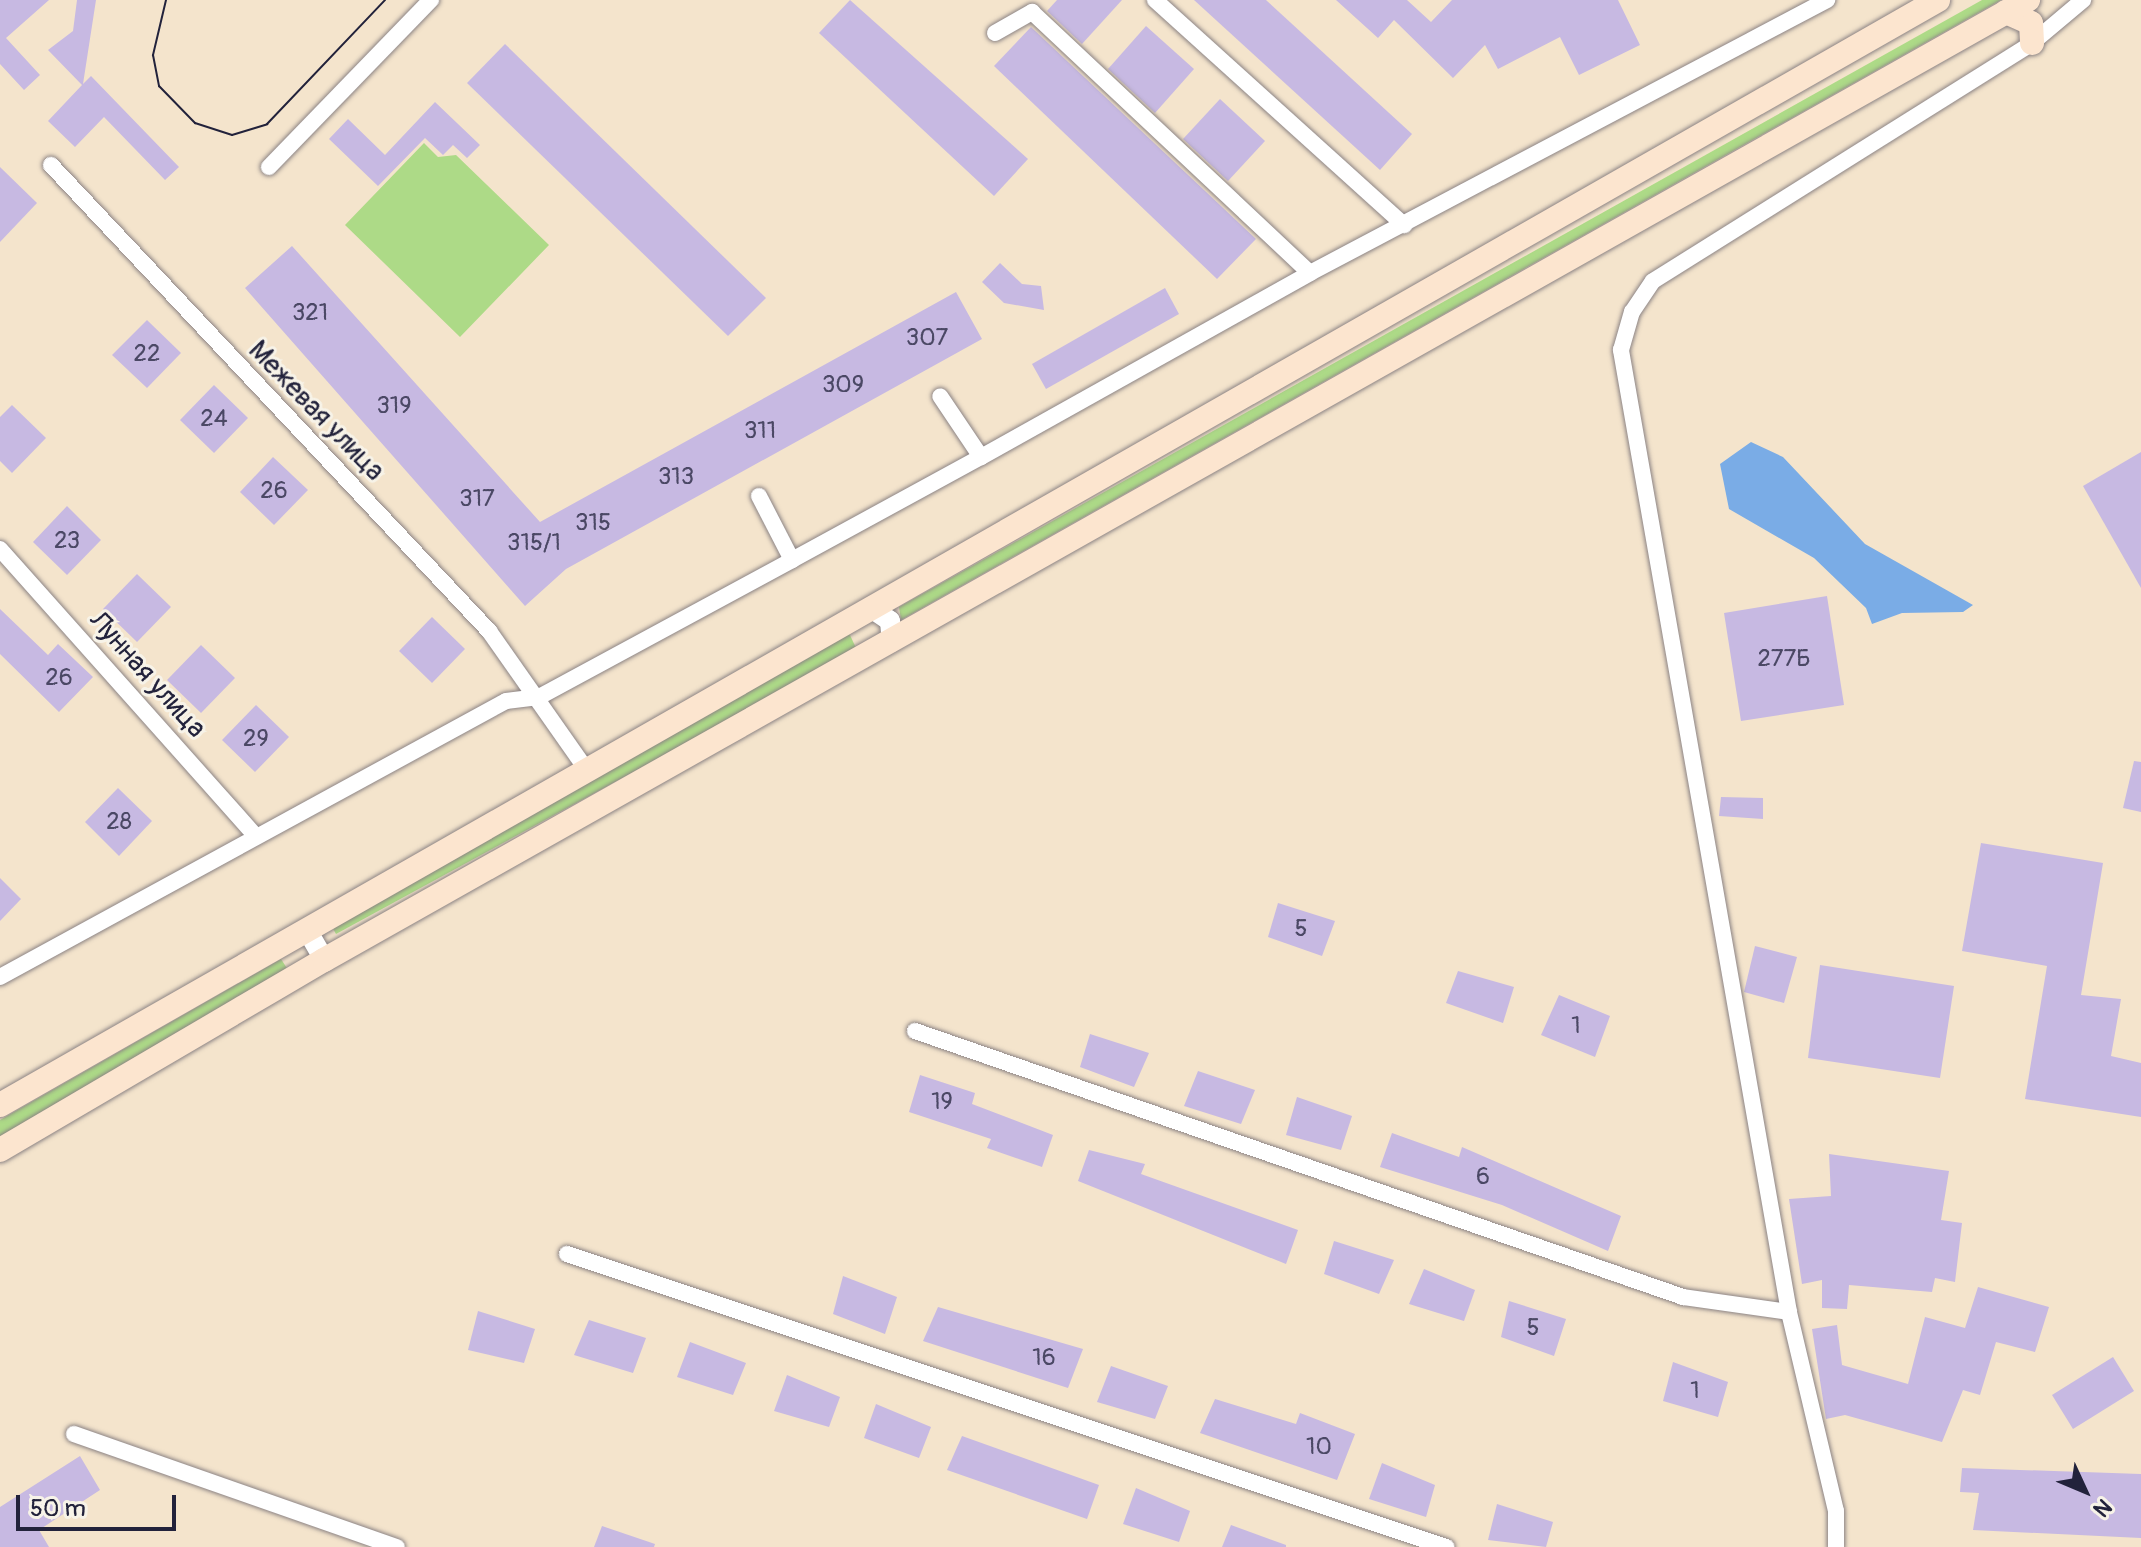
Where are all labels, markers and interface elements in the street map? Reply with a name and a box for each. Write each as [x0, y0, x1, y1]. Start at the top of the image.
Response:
house number: 321 [292, 299, 328, 327]
house number: 307 [906, 324, 948, 352]
street label: Межевая улица [241, 334, 391, 488]
house number: 22 [134, 340, 160, 368]
house number: 309 [822, 371, 864, 399]
house number: 319 [376, 392, 412, 420]
house number: 24 [200, 405, 228, 433]
house number: 311 [744, 417, 776, 445]
house number: 313 [658, 463, 694, 491]
house number: 26 [260, 477, 288, 505]
house number: 317 [459, 485, 495, 513]
house number: 315 [575, 509, 611, 537]
house number: 23 [54, 527, 80, 555]
house number: 315/1 [507, 529, 561, 557]
street label: Лунная улица [81, 605, 213, 745]
house number: 277Б [1757, 645, 1811, 673]
house number: 26 [45, 664, 73, 692]
house number: 29 [243, 725, 269, 753]
house number: 28 [106, 808, 132, 836]
house number: 5 [1294, 915, 1308, 943]
house number: 1 [1571, 1012, 1581, 1040]
house number: 19 [931, 1088, 953, 1116]
house number: 6 [1476, 1163, 1490, 1191]
house number: 5 [1526, 1314, 1540, 1342]
house number: 16 [1032, 1344, 1056, 1372]
house number: 1 [1690, 1377, 1700, 1405]
house number: 10 [1306, 1433, 1332, 1461]
north arrow [2045, 1451, 2125, 1531]
scale bar [20, 1479, 180, 1529]
text: N [2087, 1493, 2118, 1523]
text: 50 m [30, 1494, 86, 1523]

